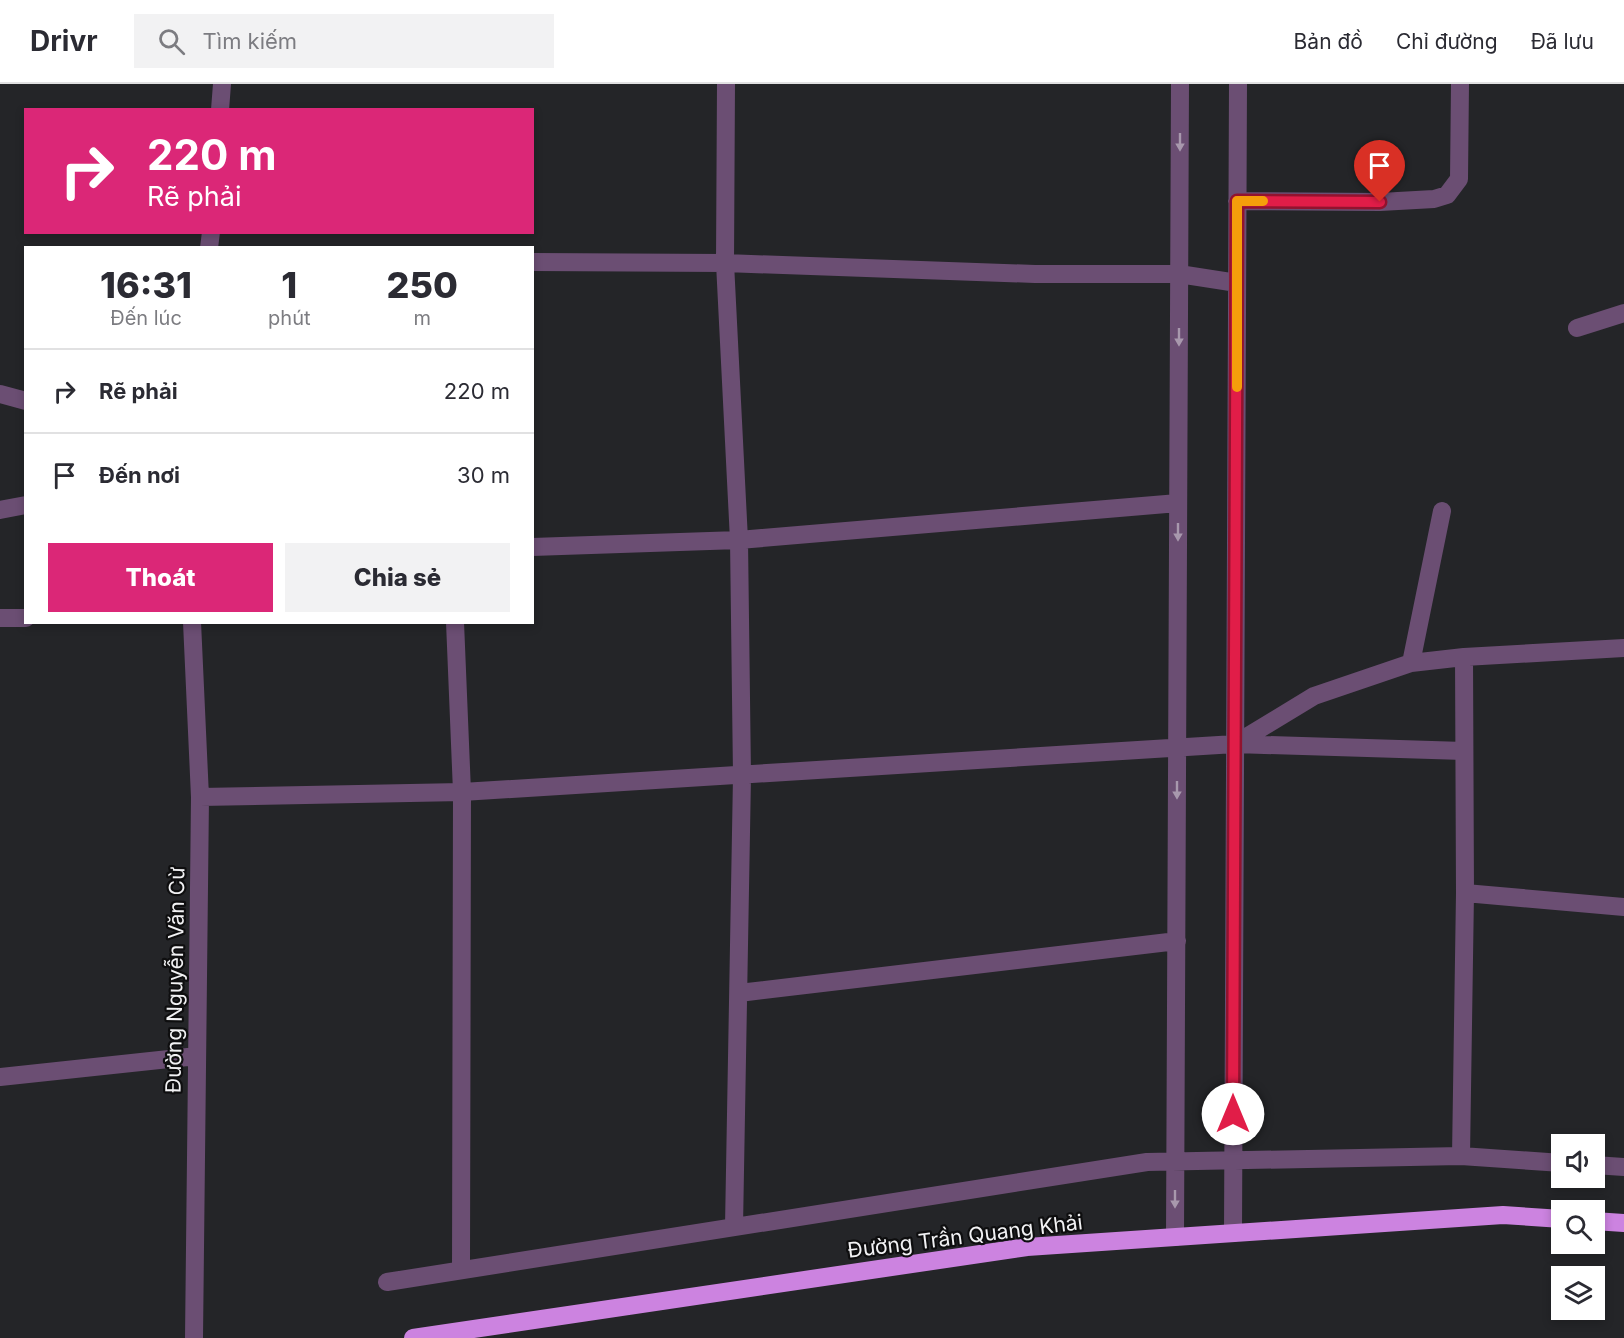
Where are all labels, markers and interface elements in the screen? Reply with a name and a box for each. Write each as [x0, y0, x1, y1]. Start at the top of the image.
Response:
search box [134, 14, 554, 68]
text: Drivr [30, 24, 98, 58]
icon: search [155, 25, 188, 58]
text: Tìm kiếm [203, 28, 297, 54]
text: Bản đồ [1294, 29, 1363, 54]
text: Chỉ đường [1396, 29, 1498, 54]
text: Đã lưu [1531, 29, 1594, 54]
text: 220 m [147, 129, 277, 180]
icon: right [48, 132, 126, 210]
one-way arrow [1175, 133, 1185, 152]
pin [1354, 140, 1405, 202]
icon: arrive [1363, 149, 1396, 182]
text: Rẽ phải [147, 180, 242, 213]
text: 16:31 [100, 263, 192, 307]
text: 1 [281, 263, 297, 307]
text: 250 [387, 263, 458, 307]
text: Đến lúc [110, 306, 182, 330]
text: phút [268, 306, 311, 330]
text: m [413, 306, 431, 330]
one-way arrow [1174, 328, 1184, 347]
icon: right [48, 375, 81, 408]
text: Rẽ phải [99, 378, 178, 404]
text: 220 m [444, 378, 510, 404]
icon: arrive [48, 459, 81, 492]
text: Đến nơi [99, 462, 180, 488]
text: 30 m [457, 462, 510, 488]
one-way arrow [1173, 523, 1183, 542]
button: Thoát [48, 543, 273, 612]
button: Chia sẻ [285, 543, 510, 612]
one-way arrow [1172, 781, 1182, 800]
street label: Đường Nguyễn Văn Cừ [161, 867, 189, 1093]
position arrow [1201, 1082, 1265, 1146]
map controls [1551, 1134, 1605, 1320]
button: sound [1551, 1134, 1605, 1188]
one-way arrow [1171, 1190, 1180, 1209]
button: search [1551, 1200, 1605, 1254]
street label: Đường Trần Quang Khải [846, 1209, 1084, 1263]
button: layers [1551, 1266, 1605, 1320]

